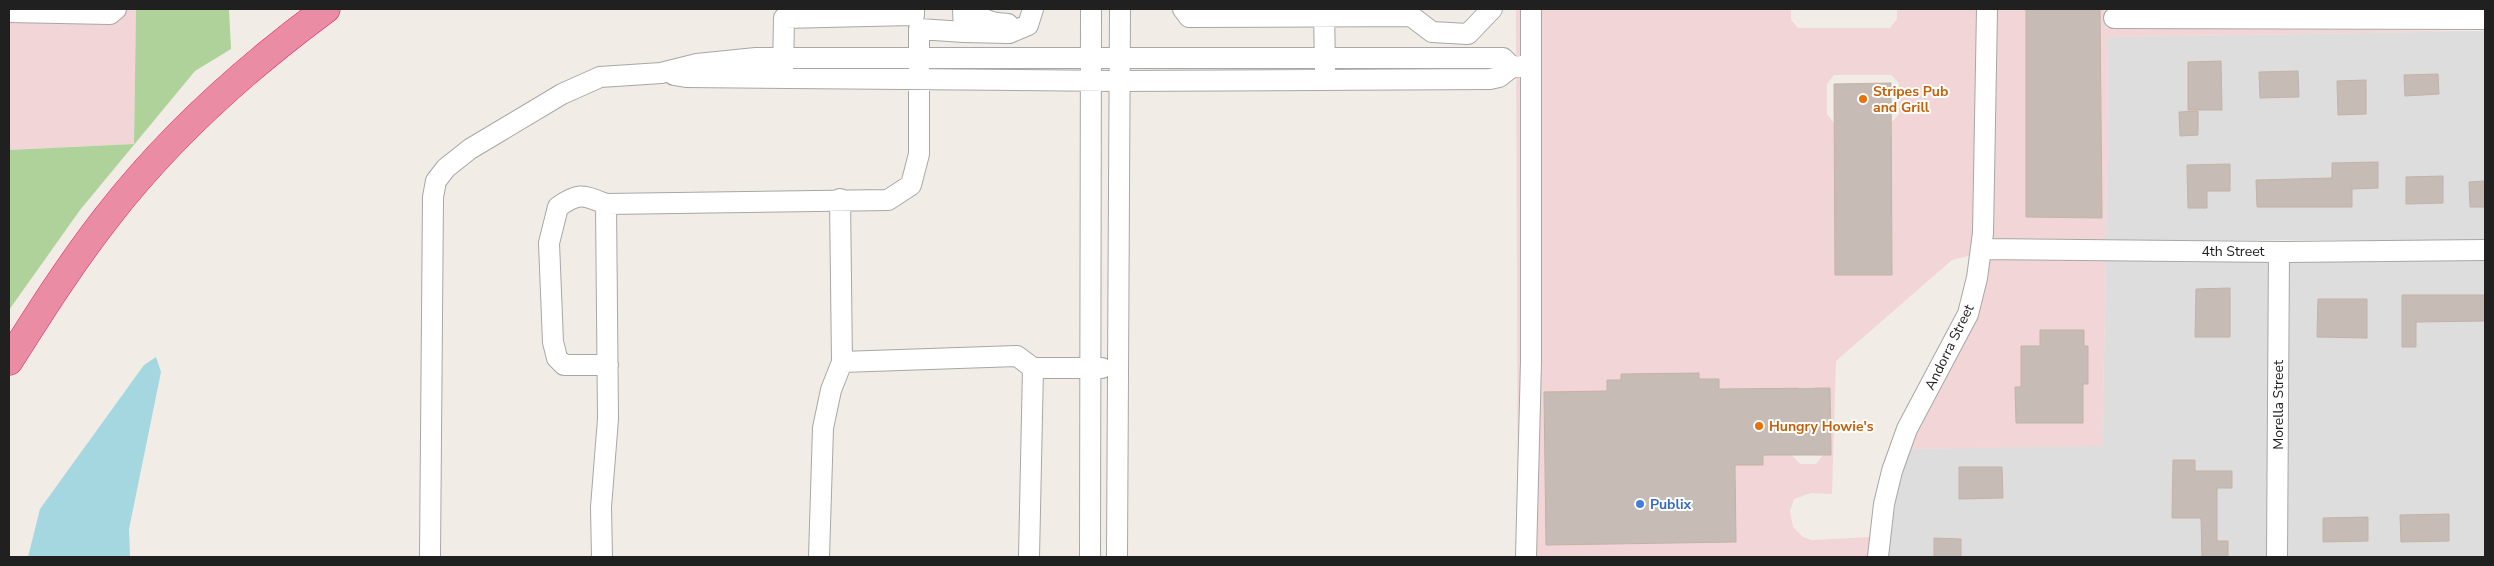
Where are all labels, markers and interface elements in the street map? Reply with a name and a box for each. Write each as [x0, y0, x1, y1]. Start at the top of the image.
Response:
place label: Stripes Pub and Grill [1873, 82, 1948, 117]
marker: Stripes Pub and Grill [1857, 93, 1869, 105]
street label: 4th Street [2201, 242, 2265, 261]
street label: Andorra Street [1920, 301, 1978, 393]
street label: Morella Street [2269, 360, 2288, 450]
place label: Hungry Howie's [1769, 417, 1874, 436]
marker: Hungry Howie's [1753, 420, 1765, 432]
place label: Publix [1650, 495, 1692, 514]
marker: Publix [1634, 498, 1646, 510]

